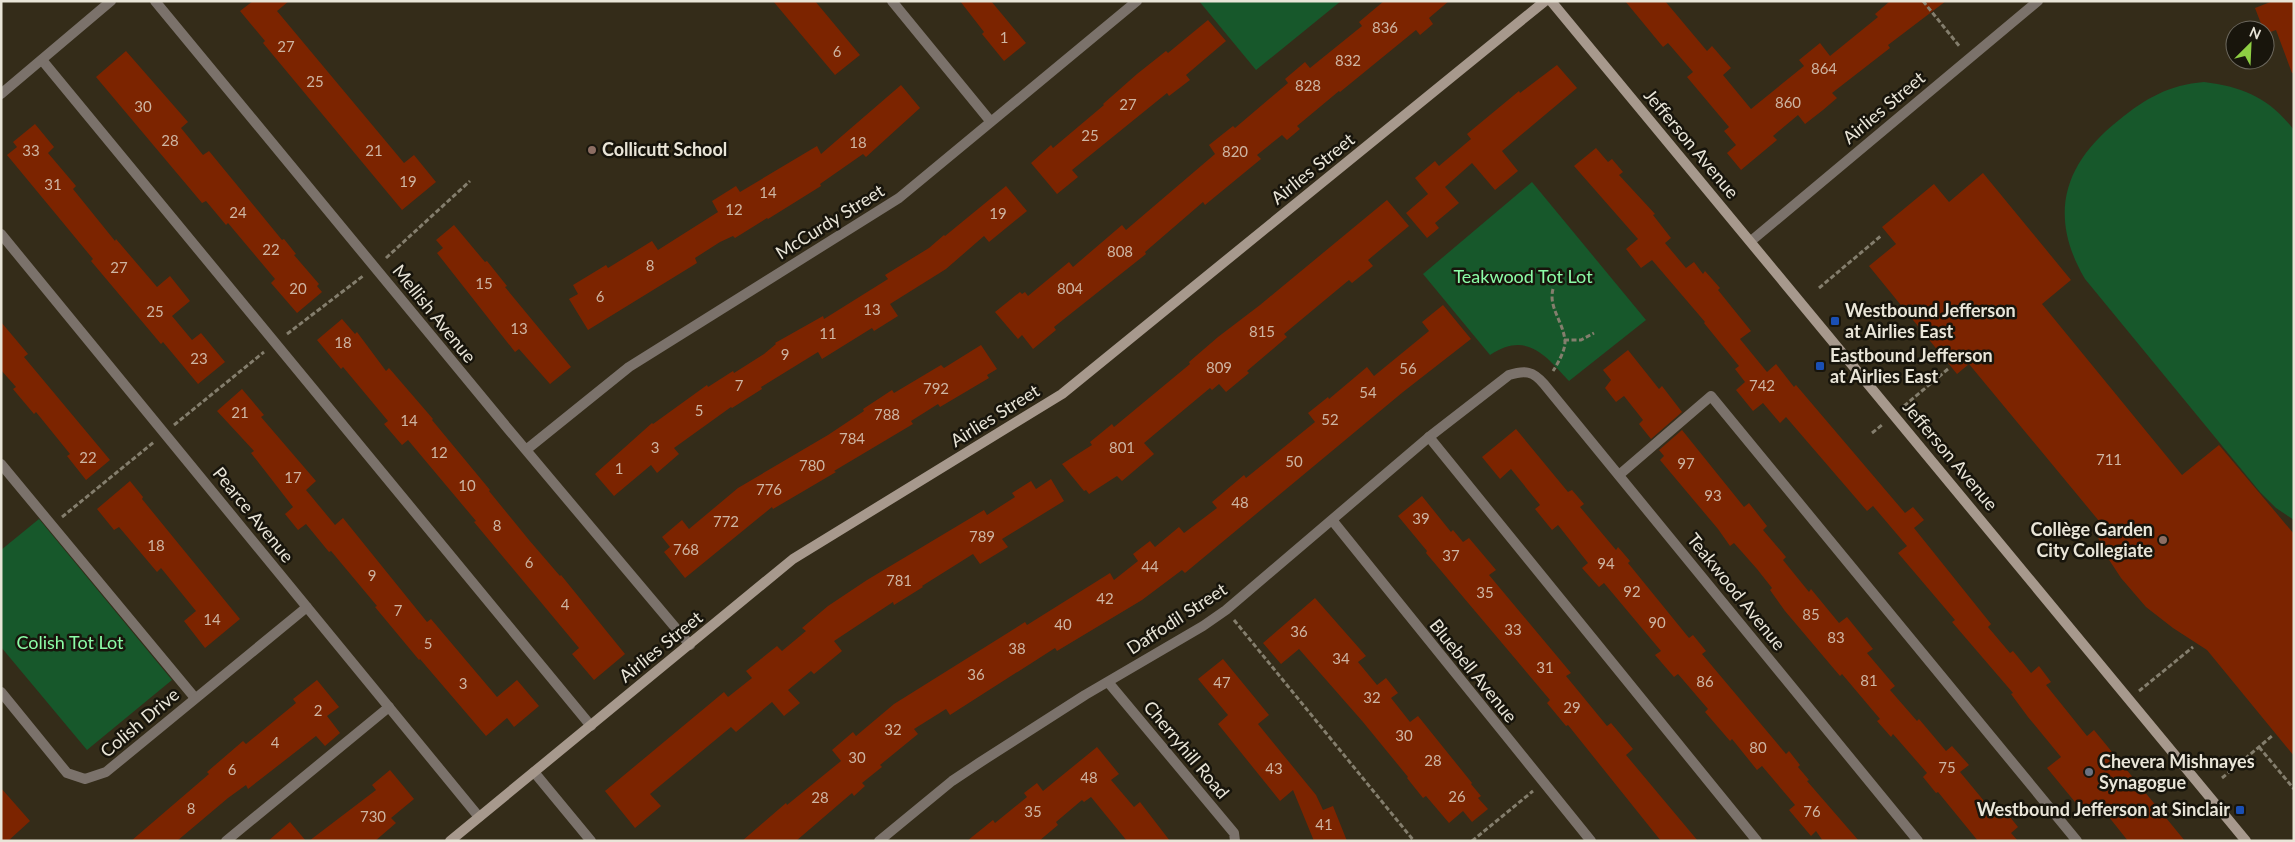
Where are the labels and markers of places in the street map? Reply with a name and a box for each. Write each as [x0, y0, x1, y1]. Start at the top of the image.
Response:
place label: Collicutt School [602, 138, 727, 160]
marker: Collicutt School [586, 144, 598, 156]
place label: Westbound Jefferson at Airlies East [1845, 299, 2016, 342]
marker: Westbound Jefferson at Airlies East [1829, 315, 1841, 327]
place label: Eastbound Jefferson at Airlies East [1830, 344, 1993, 387]
marker: Eastbound Jefferson at Airlies East [1814, 360, 1826, 372]
place label: Collège Garden City Collegiate [2030, 518, 2153, 561]
marker: Collège Garden City Collegiate [2157, 534, 2169, 546]
place label: Chevera Mishnayes Synagogue [2099, 750, 2255, 793]
marker: Chevera Mishnayes Synagogue [2083, 766, 2095, 778]
place label: Westbound Jefferson at Sinclair [1977, 798, 2230, 820]
marker: Westbound Jefferson at Sinclair [2234, 804, 2246, 816]

